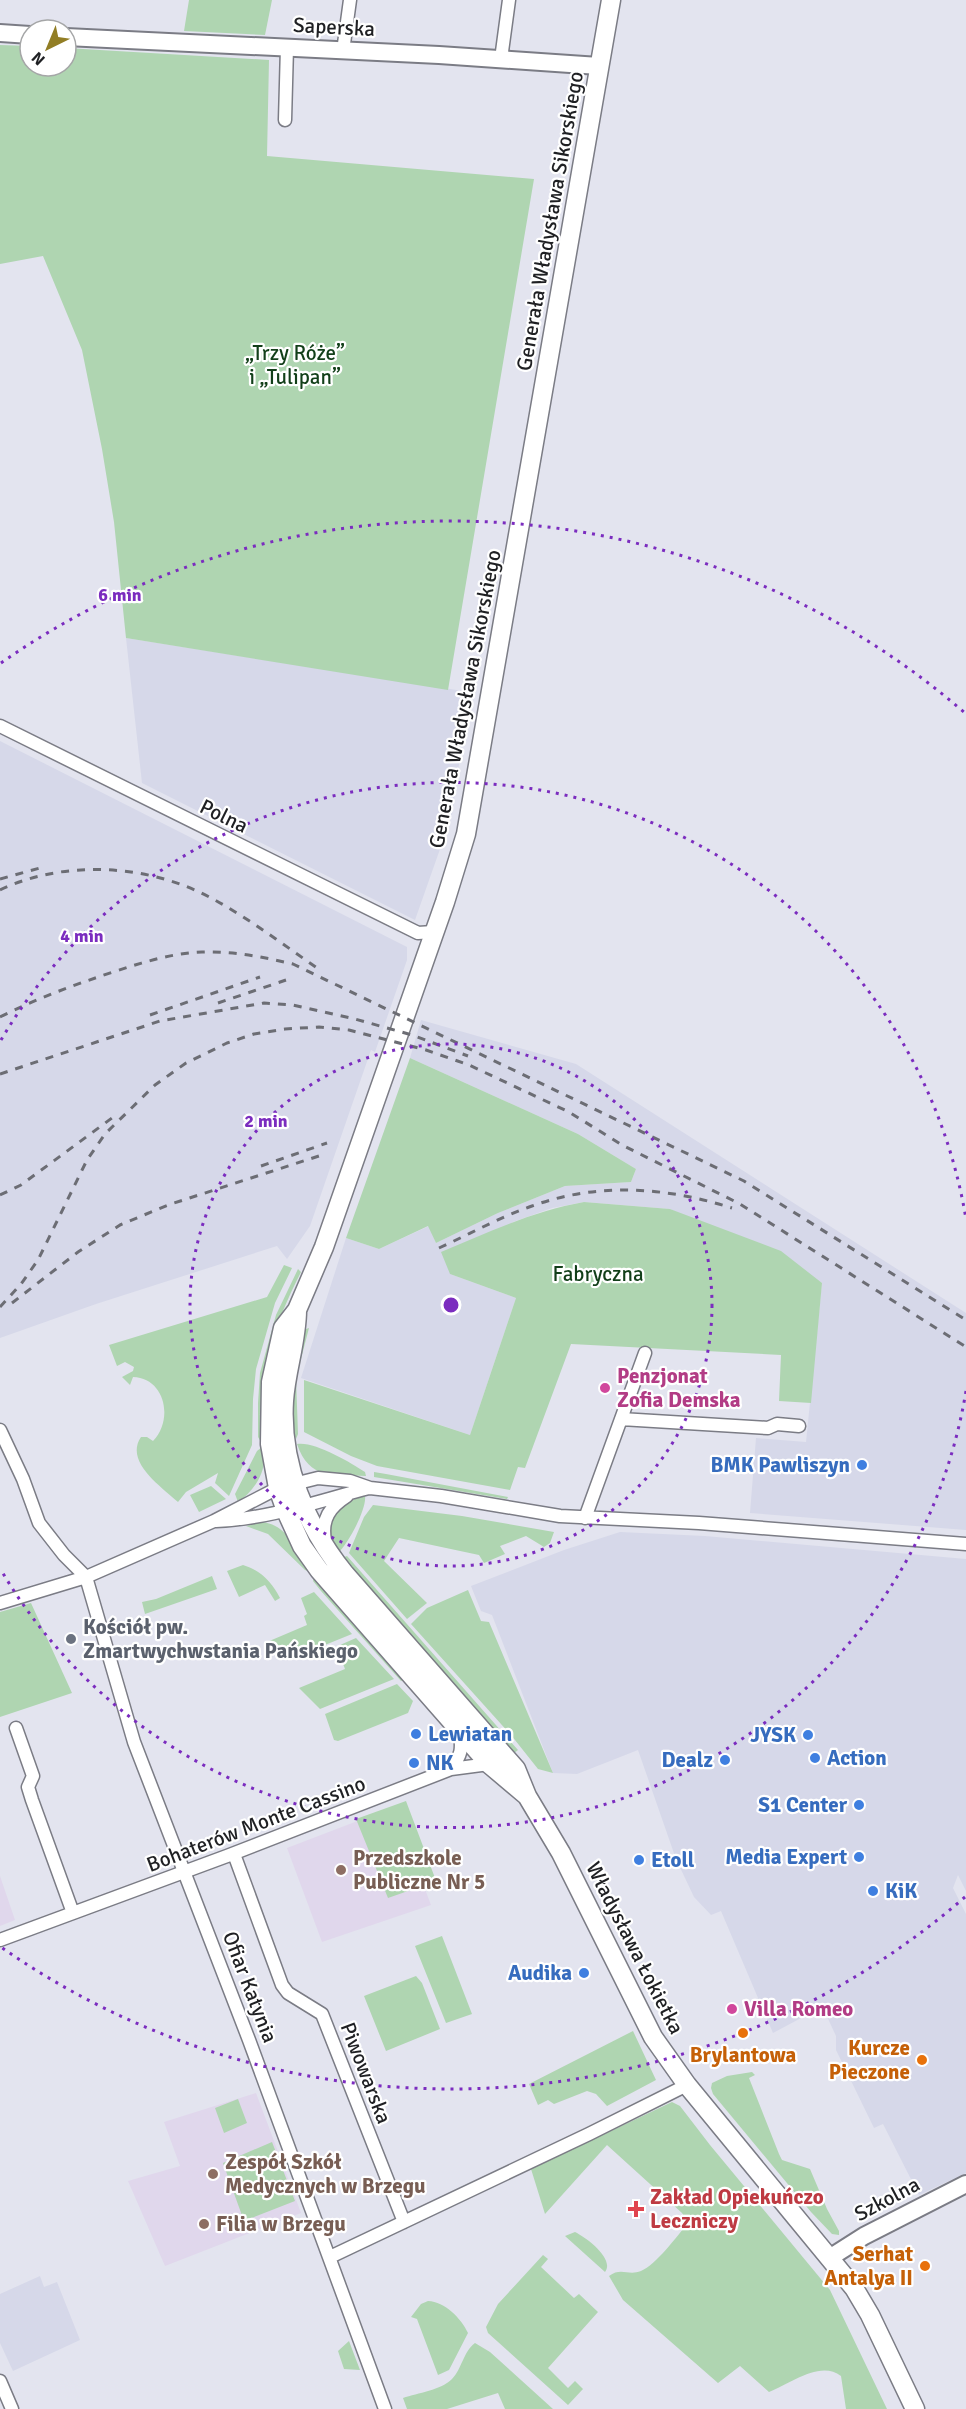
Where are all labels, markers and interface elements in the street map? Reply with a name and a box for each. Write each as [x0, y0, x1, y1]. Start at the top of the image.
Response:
street label: Saperska [292, 12, 376, 42]
north arrow [18, 18, 78, 78]
text: N [28, 47, 49, 69]
street label: Generała Władysława Sikorskiego [511, 69, 589, 373]
park label: „Trzy Róże” i „Tulipan” [245, 340, 345, 390]
street label: Generała Władysława Sikorskiego [423, 547, 507, 851]
text: 6 min [98, 584, 142, 606]
street label: Polna [196, 793, 252, 839]
text: 4 min [60, 925, 104, 947]
text: 2 min [244, 1110, 288, 1132]
park label: Fabryczna [552, 1261, 644, 1287]
centre of rings [441, 1295, 461, 1315]
place label: Penzjonat Zofia Demska [617, 1363, 741, 1413]
marker: Penzjonat Zofia Demska [598, 1381, 612, 1395]
place label: BMK Pawliszyn [710, 1452, 850, 1478]
marker: BMK Pawliszyn [855, 1458, 869, 1472]
place label: Kościół pw. Zmartwychwstania Pańskiego [83, 1614, 358, 1664]
marker: Kościół pw. Zmartwychwstania Pańskiego [64, 1632, 78, 1646]
place label: Lewiatan [428, 1721, 512, 1747]
place label: JYSK [750, 1722, 796, 1748]
marker: Lewiatan [409, 1727, 423, 1741]
marker: JYSK [801, 1728, 815, 1742]
place label: Action [827, 1745, 887, 1771]
place label: Dealz [661, 1747, 713, 1773]
place label: NK [426, 1750, 454, 1776]
marker: Action [808, 1751, 822, 1765]
marker: Dealz [718, 1753, 732, 1767]
marker: NK [407, 1756, 421, 1770]
street label: Bohaterów Monte Cassino [143, 1770, 369, 1878]
place label: S1 Center [758, 1792, 848, 1818]
marker: S1 Center [852, 1798, 866, 1812]
place label: Media Expert [725, 1844, 847, 1870]
place label: Przedszkole Publiczne Nr 5 [353, 1845, 485, 1895]
place label: Etoll [651, 1847, 695, 1873]
marker: Media Expert [852, 1850, 866, 1864]
marker: Etoll [632, 1853, 646, 1867]
street label: Władysława Łokietka [580, 1858, 690, 2038]
marker: Przedszkole Publiczne Nr 5 [334, 1863, 348, 1877]
place label: KiK [885, 1878, 917, 1904]
marker: KiK [866, 1884, 880, 1898]
street label: Ofiar Katynia [217, 1928, 283, 2046]
place label: Audika [508, 1960, 572, 1986]
marker: Audika [577, 1966, 591, 1980]
place label: Villa Romeo [744, 1996, 853, 2022]
marker: Villa Romeo [725, 2002, 739, 2016]
street label: Piwowarska [335, 2019, 397, 2127]
marker: Brylantowa [736, 2026, 750, 2040]
place label: Kurcze Pieczone [829, 2035, 910, 2085]
place label: Brylantowa [690, 2042, 796, 2068]
marker: Kurcze Pieczone [915, 2053, 929, 2067]
place label: Zespół Szkół Medycznych w Brzegu [225, 2149, 425, 2199]
marker: Zespół Szkół Medycznych w Brzegu [206, 2167, 220, 2181]
street label: Szkolna [850, 2171, 924, 2227]
place label: Zakład Opiekuńczo Leczniczy [650, 2184, 824, 2234]
marker: Zakład Opiekuńczo Leczniczy [627, 2200, 645, 2218]
place label: Filia w Brzegu [216, 2211, 346, 2237]
marker: Filia w Brzegu [197, 2217, 211, 2231]
place label: Serhat Antalya II [824, 2241, 913, 2291]
marker: Serhat Antalya II [918, 2259, 932, 2273]

